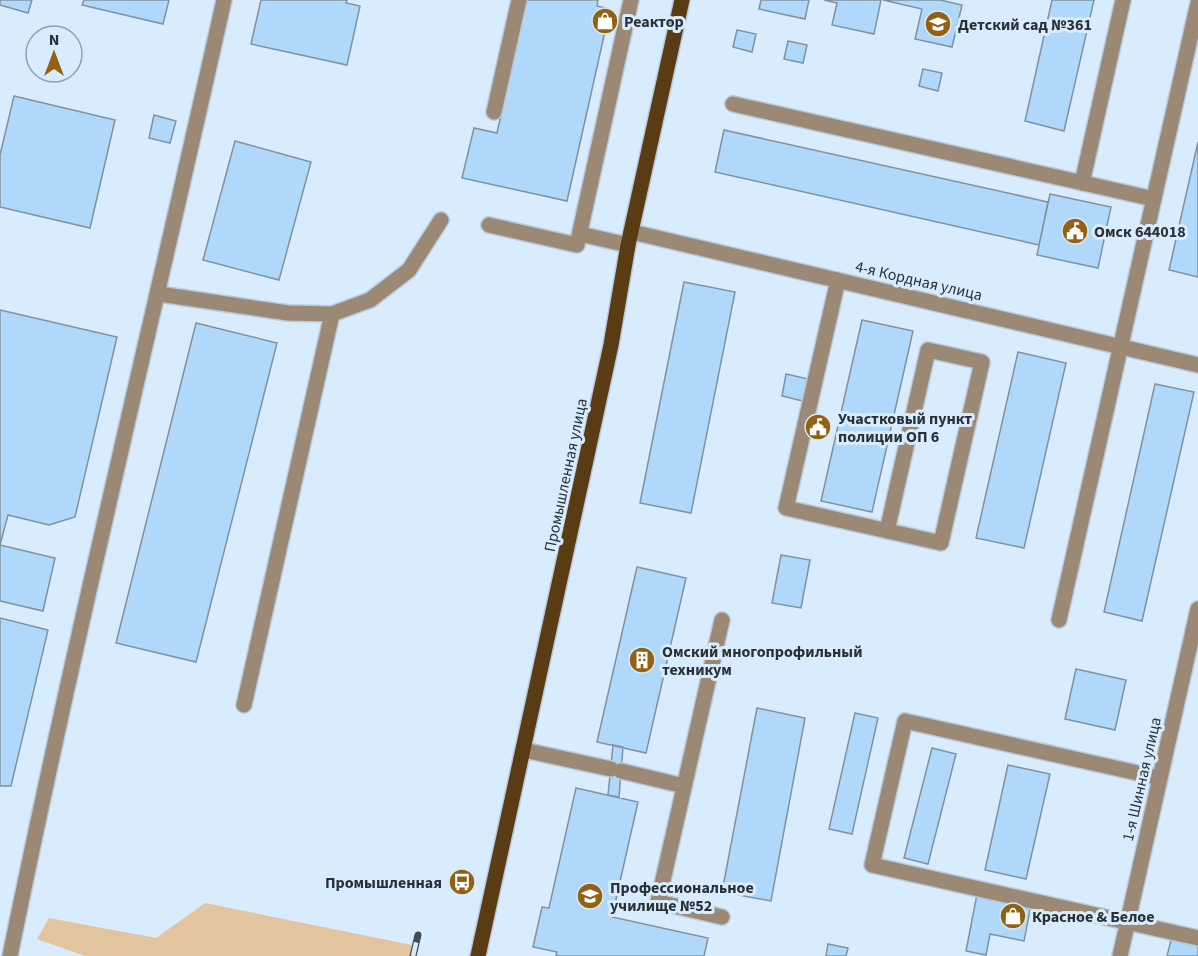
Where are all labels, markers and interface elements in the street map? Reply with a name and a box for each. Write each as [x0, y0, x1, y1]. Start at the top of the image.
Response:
shop icon: Реактор [590, 6, 620, 36]
school or university icon: Детский сад №361 [923, 9, 953, 39]
place label: Реактор [624, 11, 684, 33]
place label: Детский сад №361 [958, 14, 1092, 36]
north arrow [24, 24, 84, 84]
text: N [49, 29, 59, 51]
public building icon: Омск 644018 [1060, 216, 1090, 246]
place label: Омск 644018 [1094, 221, 1186, 243]
street label: 4-я Кордная улица [853, 256, 985, 306]
street label: Промышленная улица [539, 396, 593, 554]
place label: Участковый пункт полиции ОП 6 [838, 408, 972, 448]
public building icon: Участковый пункт полиции ОП 6 [803, 412, 833, 442]
place label: Омский многопрофильный техникум [662, 641, 863, 681]
building icon: Омский многопрофильный техникум [627, 645, 657, 675]
street label: 1-я Шинная улица [1117, 715, 1167, 843]
bus stop icon: Промышленная [447, 867, 477, 897]
place label: Промышленная [325, 872, 442, 894]
place label: Профессиональное училище №52 [610, 877, 754, 917]
school or university icon: Профессиональное училище №52 [575, 881, 605, 911]
shop icon: Красное & Белое [998, 901, 1028, 931]
place label: Красное & Белое [1032, 906, 1155, 928]

